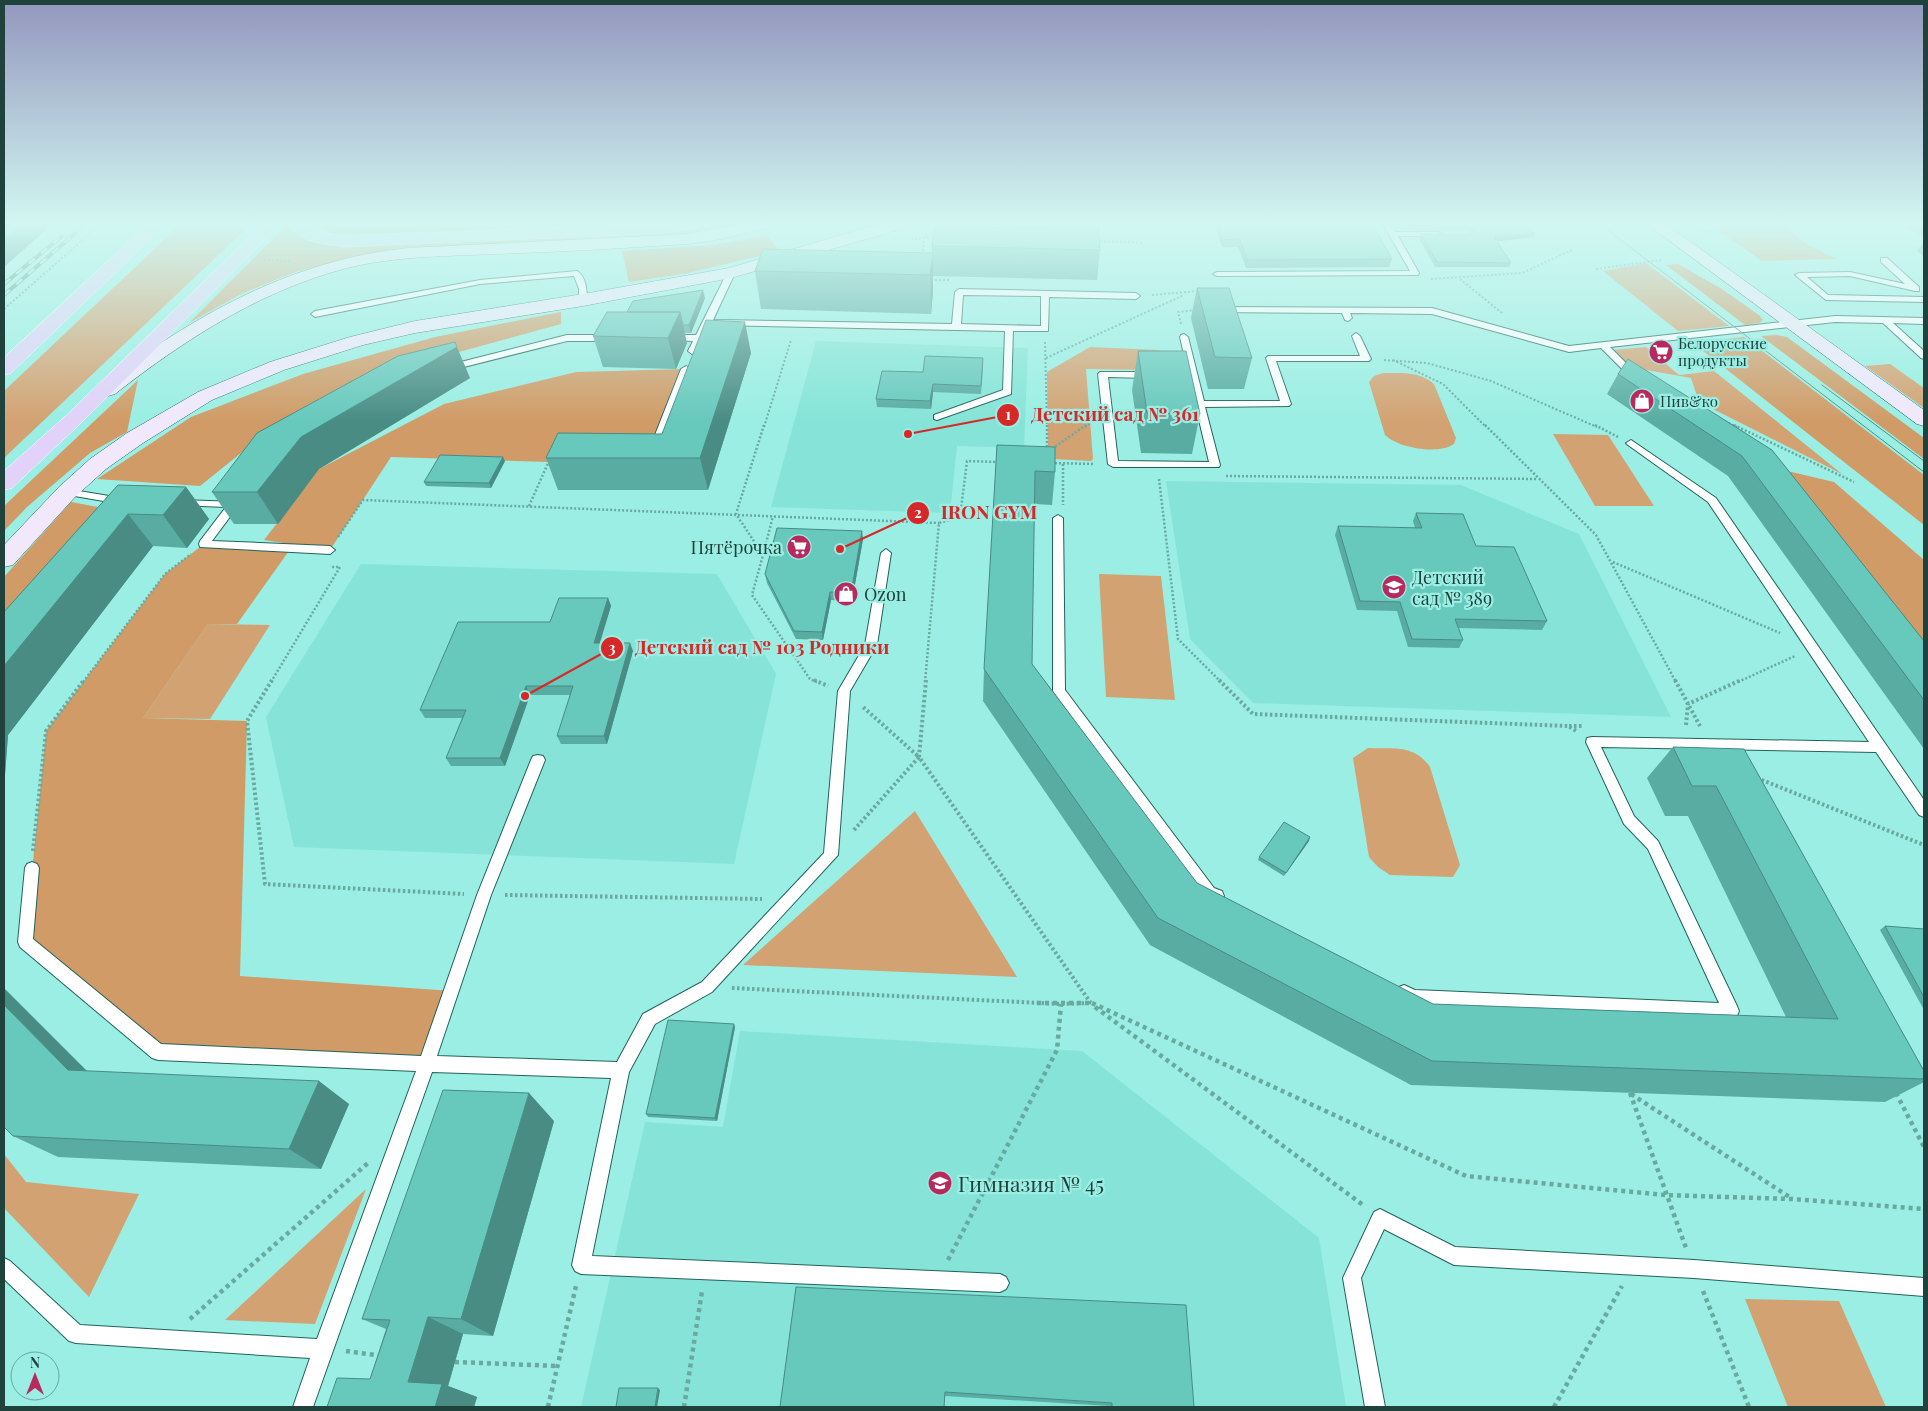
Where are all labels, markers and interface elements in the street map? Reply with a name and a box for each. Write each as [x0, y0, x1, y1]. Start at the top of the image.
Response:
place label: Белорусские продукты [1678, 333, 1767, 370]
supermarket icon: Белорусские продукты [1648, 339, 1674, 365]
shop icon: Пив&ко [1629, 388, 1655, 414]
place label: Пив&ко [1660, 391, 1718, 411]
callout: Детский сад № 361 [996, 398, 1209, 432]
text: Детский сад № 361 [1031, 400, 1199, 426]
text: 1 [1005, 404, 1011, 424]
callout: IRON GYM [905, 496, 1047, 530]
text: IRON GYM [941, 498, 1037, 524]
text: 2 [914, 502, 922, 522]
supermarket icon: Пятёрочка [786, 534, 812, 560]
place label: Пятёрочка [691, 535, 782, 559]
place label: Детский сад № 389 [1412, 565, 1492, 610]
school or university icon: Детский сад № 389 [1381, 574, 1407, 600]
shop icon: Ozon [833, 581, 859, 607]
place label: Ozon [864, 582, 907, 606]
callout: Детский сад № 103 Родники [599, 631, 899, 665]
text: Детский сад № 103 Родники [635, 633, 889, 659]
text: 3 [608, 637, 616, 657]
place label: Гимназия № 45 [958, 1169, 1104, 1197]
school or university icon: Гимназия № 45 [927, 1170, 953, 1196]
north arrow [10, 1351, 60, 1401]
text: N [30, 1353, 40, 1372]

